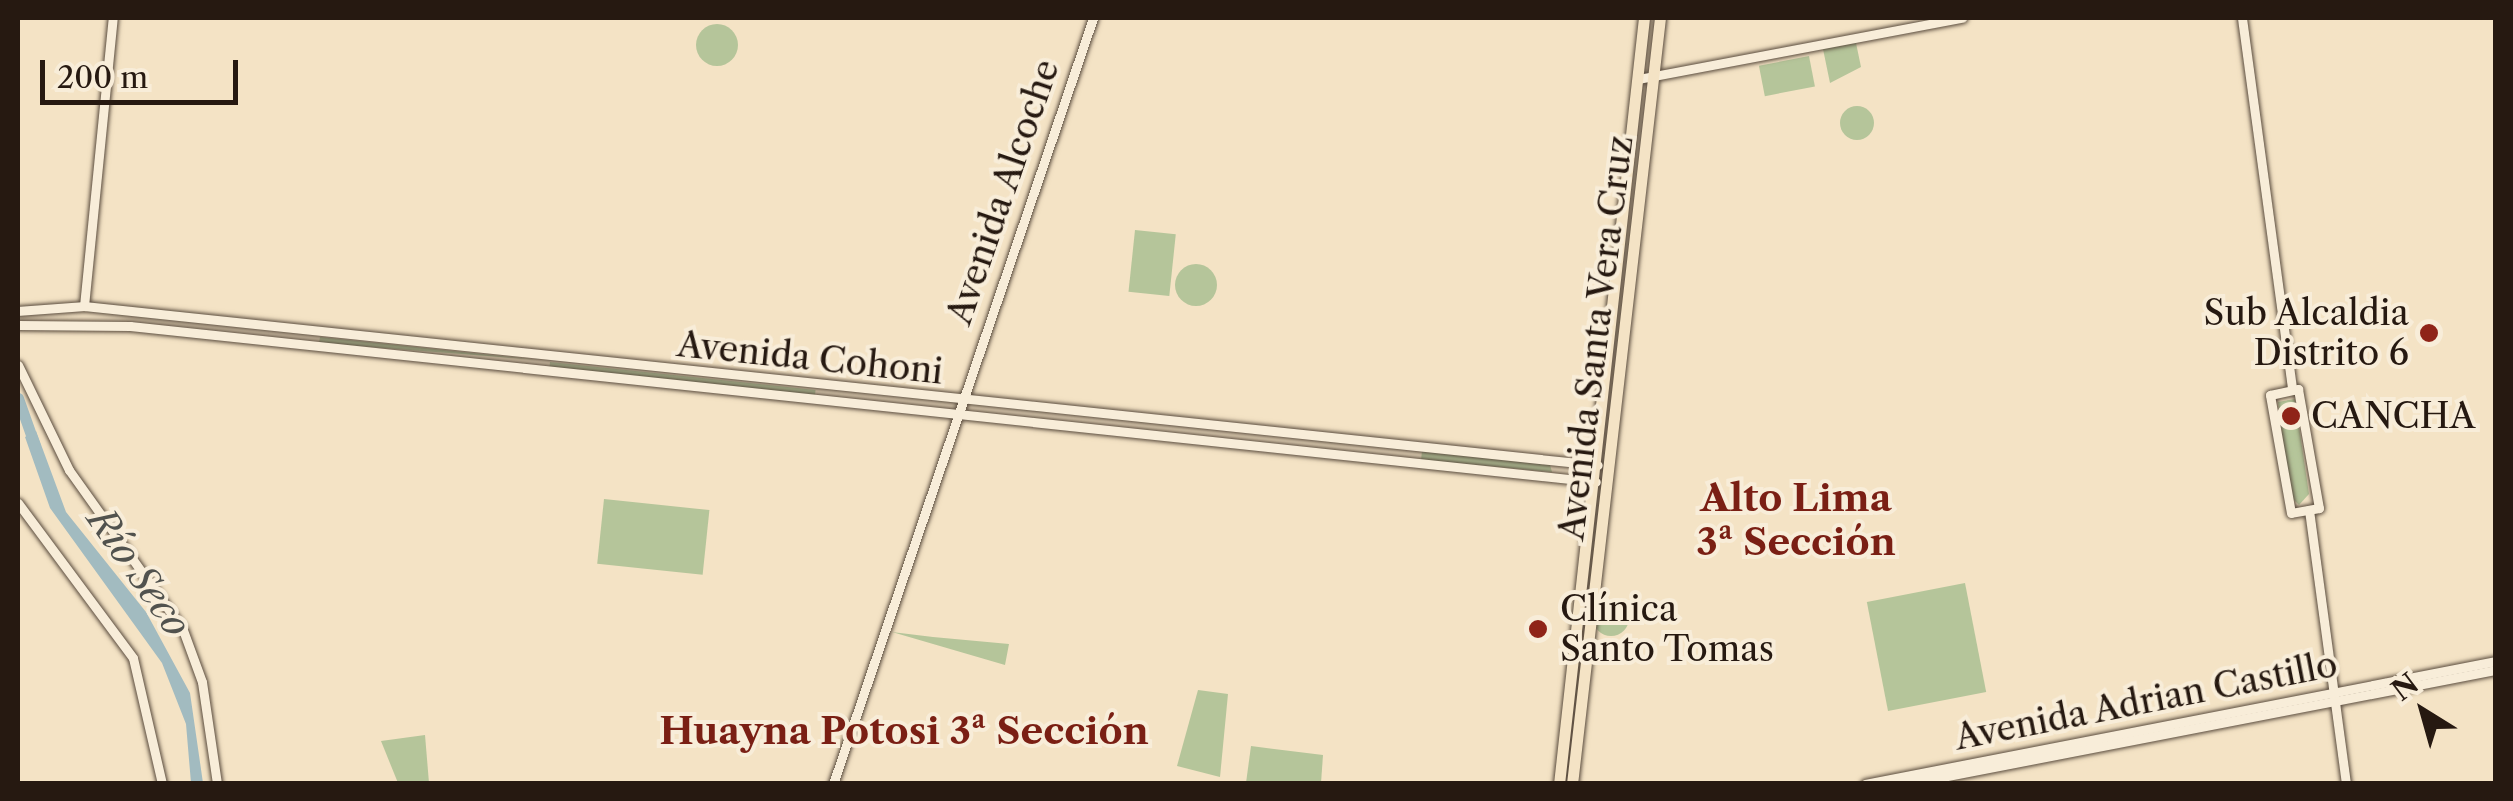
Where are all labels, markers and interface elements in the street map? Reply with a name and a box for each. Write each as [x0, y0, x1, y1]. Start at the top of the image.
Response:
scale bar [45, 40, 242, 102]
street label: Avenida Alcoche [938, 53, 1068, 331]
text: 200 m [57, 59, 148, 96]
street label: Avenida Santa Vera Cruz [1550, 132, 1642, 544]
place label: Sub Alcaldia Distrito 6 [2202, 292, 2409, 374]
marker: Sub Alcaldia Distrito 6 [2418, 322, 2440, 344]
street label: Avenida Cohoni [675, 323, 945, 393]
place label: CANCHA [2311, 395, 2475, 437]
marker: CANCHA [2280, 405, 2302, 427]
district label: Alto Lima 3ª Sección [1696, 475, 1896, 564]
water label: Río Seco [78, 499, 200, 645]
place label: Clínica Santo Tomas [1560, 588, 1775, 670]
marker: Clínica Santo Tomas [1525, 616, 1551, 642]
street label: Avenida Adrian Castillo [1950, 643, 2342, 759]
north arrow [2373, 661, 2473, 761]
text: N [2385, 666, 2425, 708]
district label: Huayna Potosi 3ª Sección [659, 708, 1149, 754]

